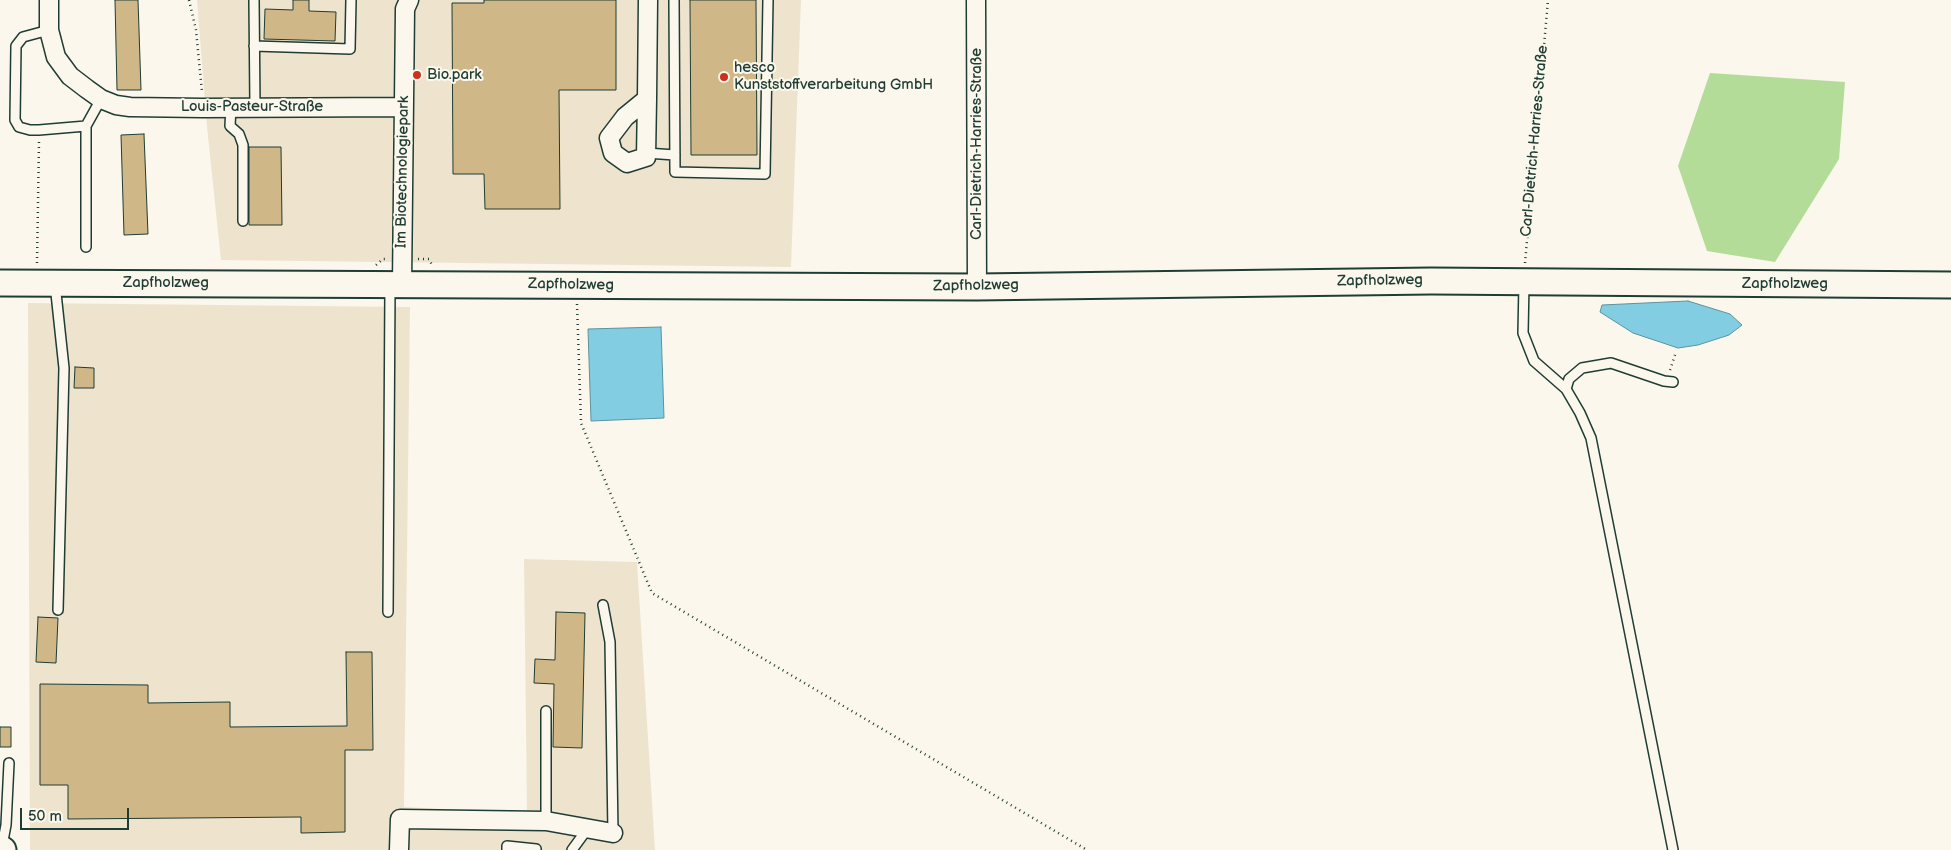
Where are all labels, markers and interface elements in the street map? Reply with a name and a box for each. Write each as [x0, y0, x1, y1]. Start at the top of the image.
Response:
street label: Carl-Dietrich-Harries-Straße [1518, 44, 1552, 238]
street label: Carl-Dietrich-Harries-Straße [968, 48, 986, 240]
place label: hesco Kunststoffverarbeitung GmbH [734, 59, 933, 94]
place label: Bio.park [427, 66, 482, 84]
marker: Bio.park [411, 69, 423, 81]
marker: hesco Kunststoffverarbeitung GmbH [718, 71, 730, 83]
street label: Im Biotechnologiepark [393, 96, 413, 248]
street label: Louis-Pasteur-Straße [181, 98, 323, 116]
street label: Zapfholzweg [1337, 271, 1423, 291]
street label: Zapfholzweg [123, 274, 209, 292]
street label: Zapfholzweg [528, 275, 614, 295]
street label: Zapfholzweg [1742, 275, 1828, 293]
street label: Zapfholzweg [933, 276, 1019, 296]
scale bar [22, 798, 131, 830]
text: 50 m [28, 807, 62, 826]

